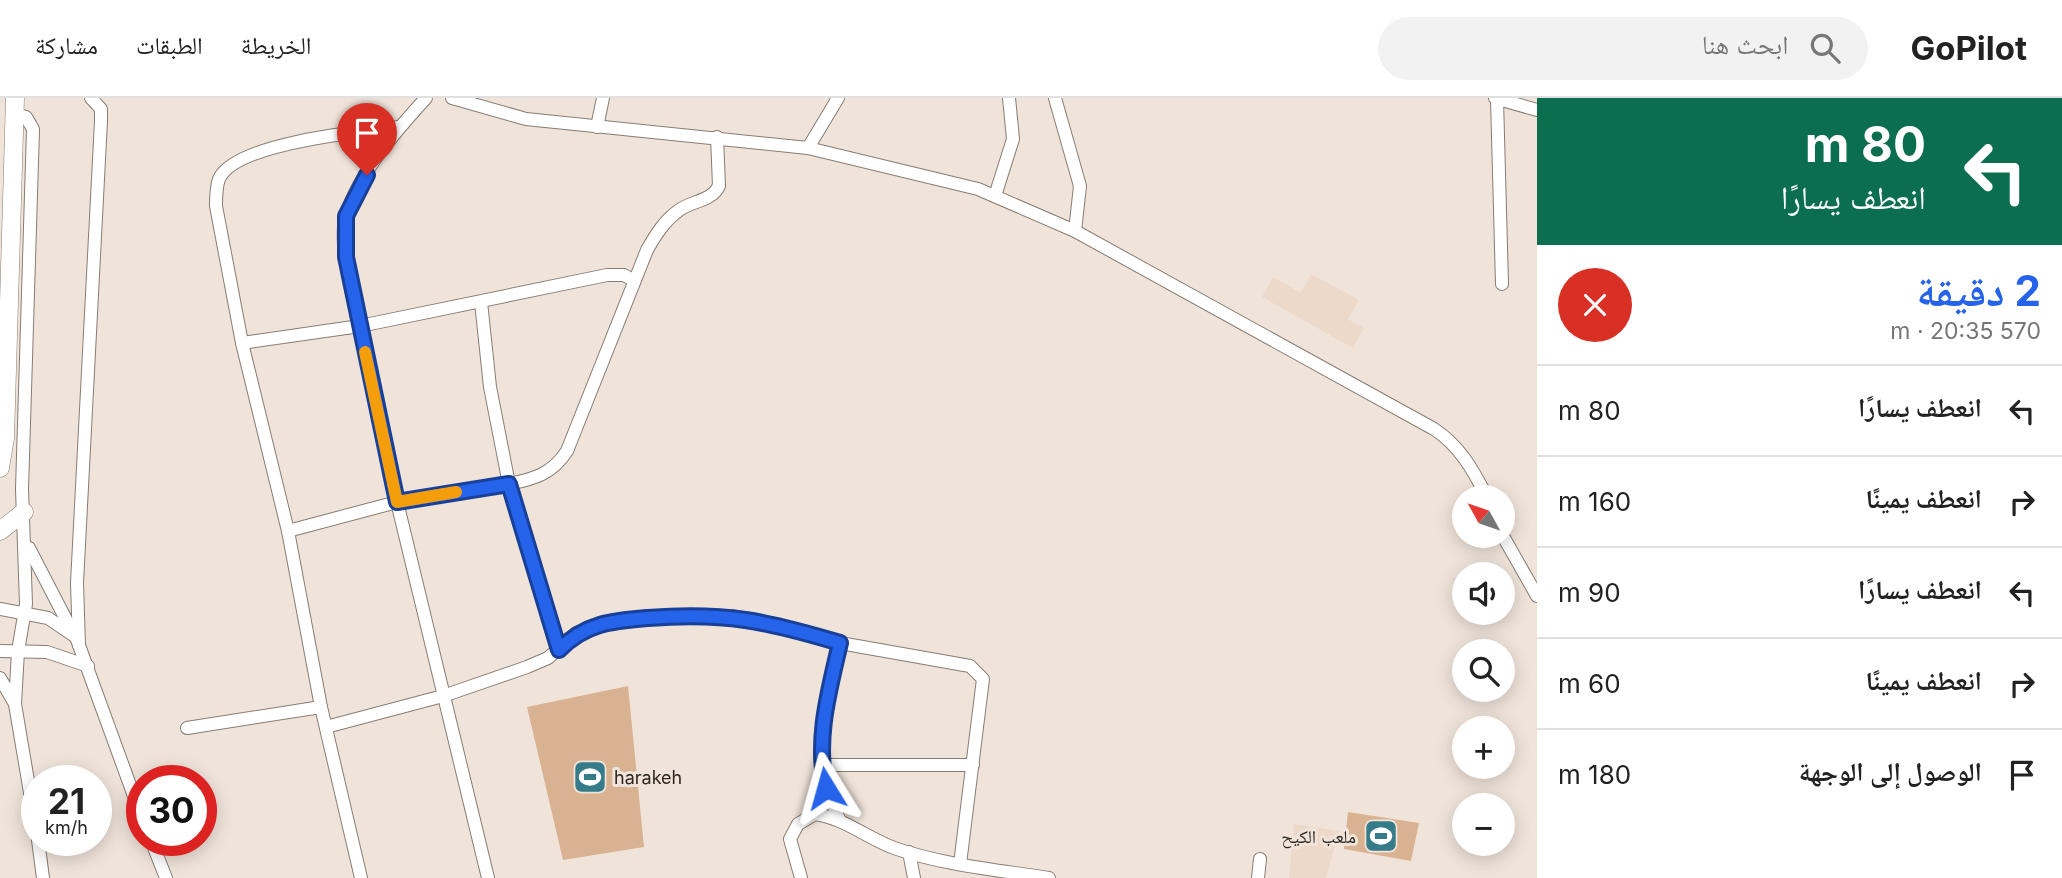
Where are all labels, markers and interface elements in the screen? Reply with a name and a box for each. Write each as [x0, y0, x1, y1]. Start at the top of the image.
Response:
search box [1378, 17, 1868, 80]
text: GoPilot [1910, 28, 2027, 68]
text: ابحث هنا [1702, 29, 1788, 60]
icon: search [1806, 29, 1844, 67]
text: مشاركة [35, 31, 98, 60]
text: الطبقات [136, 31, 203, 60]
text: الخريطة [241, 31, 311, 60]
pin [337, 103, 397, 175]
icon: arrive [348, 114, 386, 152]
text: 80 m [1805, 115, 1926, 174]
icon: left [1950, 126, 2041, 217]
text: انعطف يسارًا [1781, 178, 1926, 217]
text: 2 دقيقة [1916, 265, 2041, 316]
button: close [1558, 268, 1632, 342]
text: 570 m · 20:35 [1890, 317, 2041, 345]
text: انعطف يسارًا [1858, 392, 1982, 423]
icon: left [2003, 392, 2041, 430]
text: 80 m [1558, 395, 1621, 426]
text: انعطف يمينًا [1866, 483, 1982, 514]
icon: right [2003, 483, 2041, 521]
north arrow [1452, 485, 1516, 548]
map controls [1452, 485, 1515, 856]
text: 160 m [1558, 486, 1631, 517]
button: sound [1452, 562, 1515, 625]
text: انعطف يسارًا [1858, 574, 1982, 605]
icon: left [2003, 574, 2041, 612]
text: 90 m [1558, 577, 1621, 608]
button: search [1452, 639, 1515, 702]
text: انعطف يمينًا [1866, 665, 1982, 696]
icon: right [2003, 665, 2041, 703]
text: 60 m [1558, 668, 1621, 699]
button: + [1452, 716, 1515, 779]
position arrow [789, 751, 863, 825]
text: الوصول إلى الوجهة [1799, 756, 1982, 787]
icon: arrive [2003, 756, 2041, 794]
sports icon: harakeh [571, 758, 609, 796]
text: 180 m [1558, 759, 1631, 790]
speed limit sign: 30 [126, 765, 217, 856]
place label: harakeh [614, 767, 682, 788]
text: 21 [48, 780, 85, 822]
button: − [1452, 793, 1515, 856]
text: km/h [45, 817, 88, 838]
sports icon: ملعب الكيح [1362, 817, 1400, 855]
place label: ملعب الكيح [1281, 826, 1356, 849]

